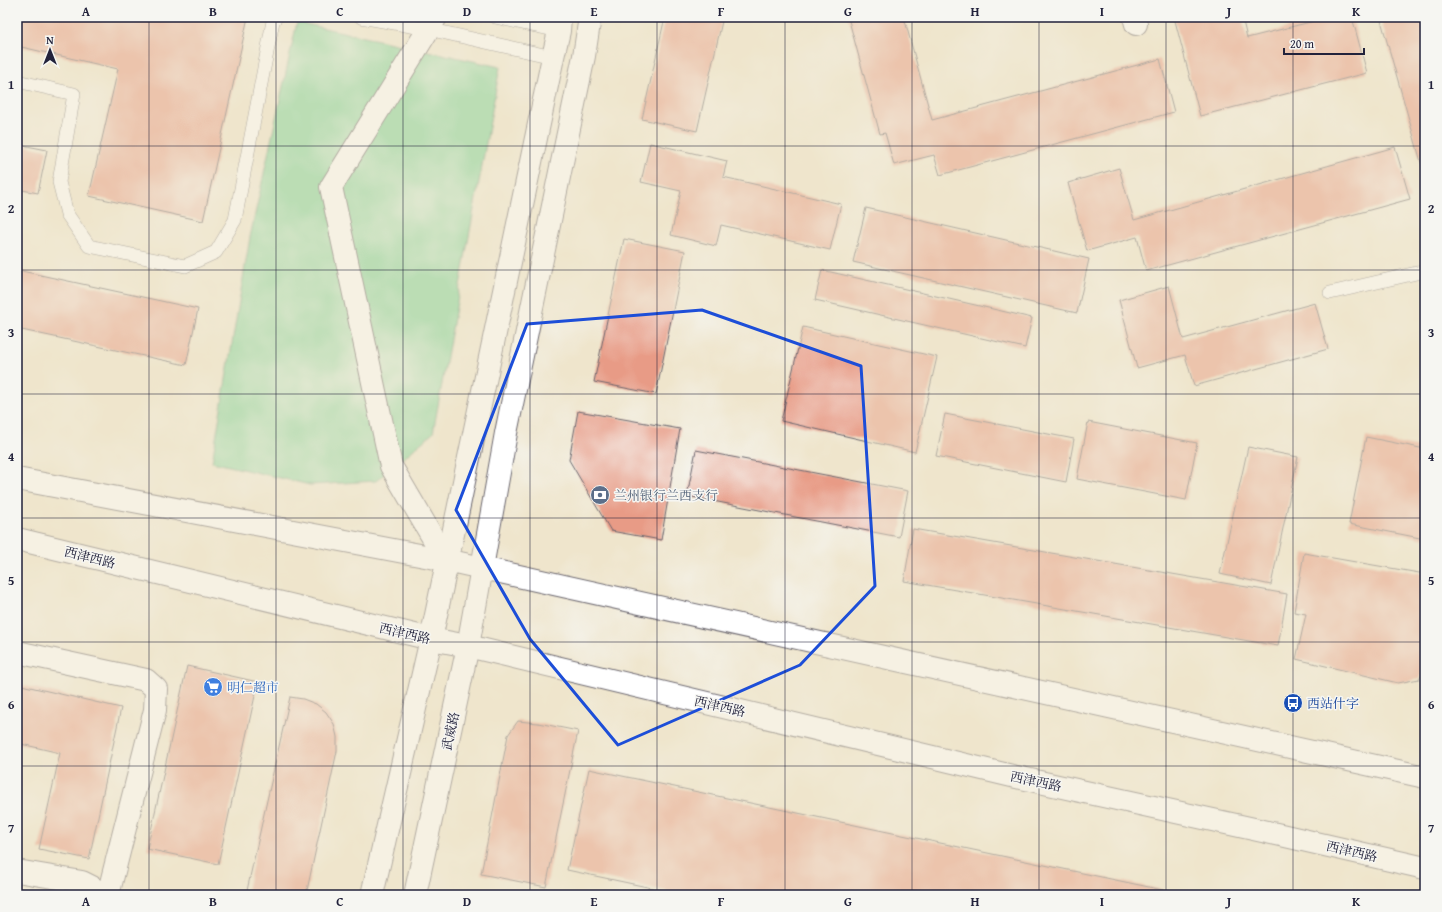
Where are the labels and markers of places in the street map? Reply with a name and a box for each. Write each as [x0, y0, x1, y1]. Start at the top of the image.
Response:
bank icon: 兰州银行兰西支行 [589, 484, 611, 506]
place label: 兰州银行兰西支行 [614, 486, 718, 505]
supermarket icon: 明仁超市 [202, 676, 224, 698]
place label: 明仁超市 [227, 678, 279, 697]
bus stop icon: 西站什字 [1282, 692, 1304, 714]
place label: 西站什字 [1307, 694, 1359, 713]

